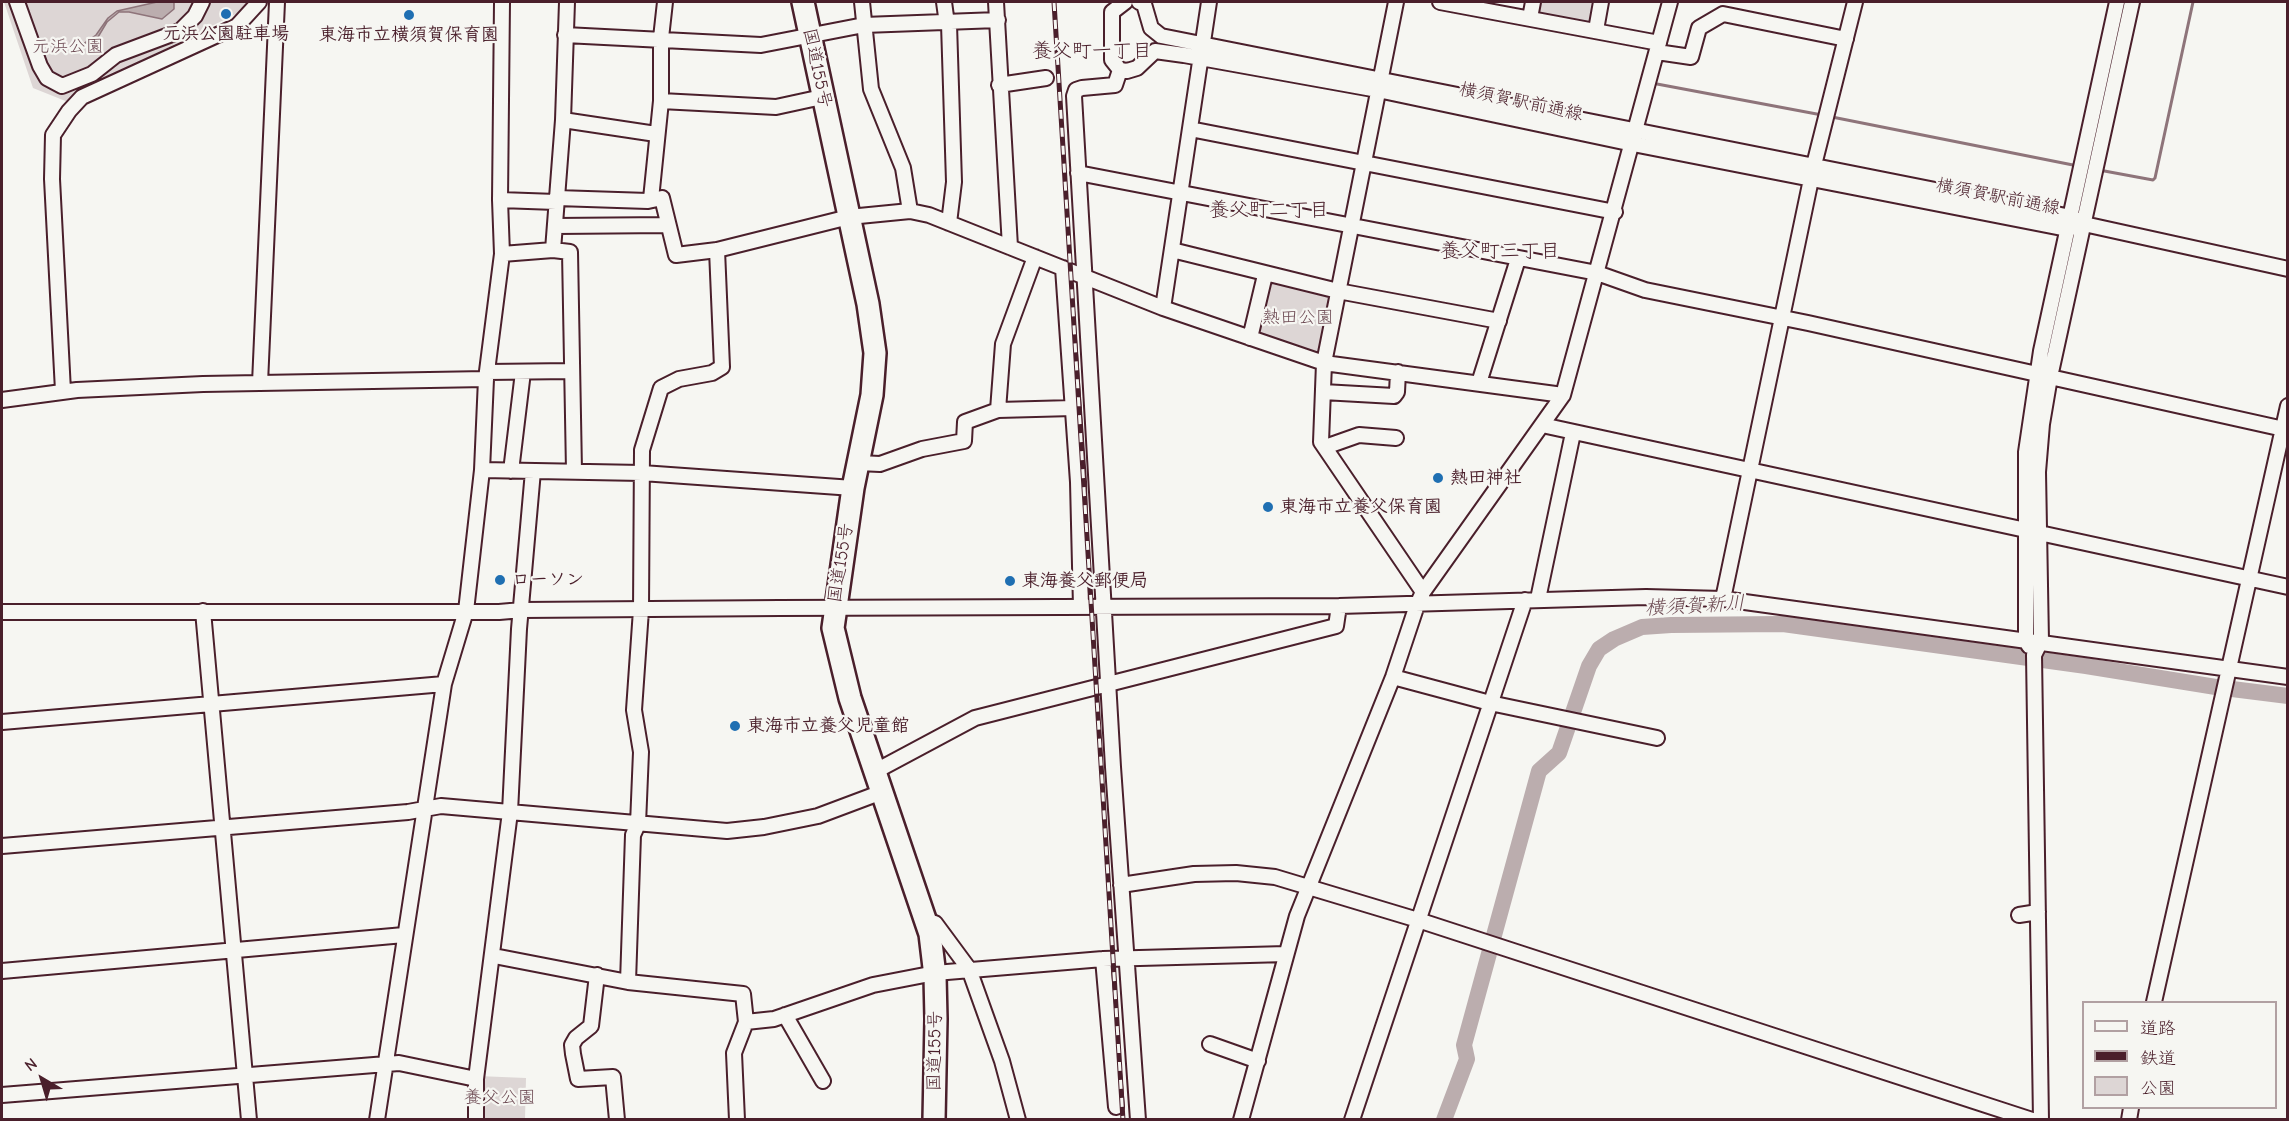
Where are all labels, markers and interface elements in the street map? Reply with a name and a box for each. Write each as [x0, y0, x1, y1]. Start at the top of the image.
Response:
marker: 元浜公園駐車場 [219, 7, 233, 21]
marker: 東海市立横須賀保育園 [402, 8, 416, 22]
place label: 元浜公園駐車場 [163, 23, 289, 45]
place label: 東海市立横須賀保育園 [319, 24, 499, 46]
street label: 国道155号 [798, 26, 836, 110]
park label: 元浜公園 [32, 36, 104, 58]
district label: 養父町一丁目 [1032, 39, 1152, 63]
street label: 横須賀駅前通線 [1457, 78, 1585, 126]
street label: 横須賀駅前通線 [1934, 174, 2062, 220]
district label: 養父町二丁目 [1209, 198, 1329, 222]
district label: 養父町三丁目 [1440, 239, 1560, 263]
park label: 熱田公園 [1262, 307, 1334, 329]
place label: 熱田神社 [1450, 467, 1522, 489]
marker: 熱田神社 [1431, 471, 1445, 485]
place label: 東海市立養父保育園 [1280, 496, 1442, 518]
marker: 東海市立養父保育園 [1261, 500, 1275, 514]
street label: 国道155号 [824, 521, 858, 605]
place label: ローソン [512, 569, 584, 591]
place label: 東海養父郵便局 [1022, 570, 1148, 592]
marker: ローソン [493, 573, 507, 587]
marker: 東海養父郵便局 [1003, 574, 1017, 588]
water label: 横須賀新川 [1644, 591, 1746, 621]
place label: 東海市立養父児童館 [747, 715, 909, 737]
marker: 東海市立養父児童館 [728, 719, 742, 733]
legend [2082, 1001, 2277, 1109]
street label: 国道155号 [923, 1010, 947, 1092]
text: 道路 [2140, 1018, 2176, 1039]
text: 鉄道 [2140, 1048, 2176, 1069]
north arrow [12, 1049, 72, 1109]
text: N [21, 1055, 41, 1075]
text: 公園 [2140, 1078, 2176, 1099]
park label: 養父公園 [464, 1087, 536, 1109]

